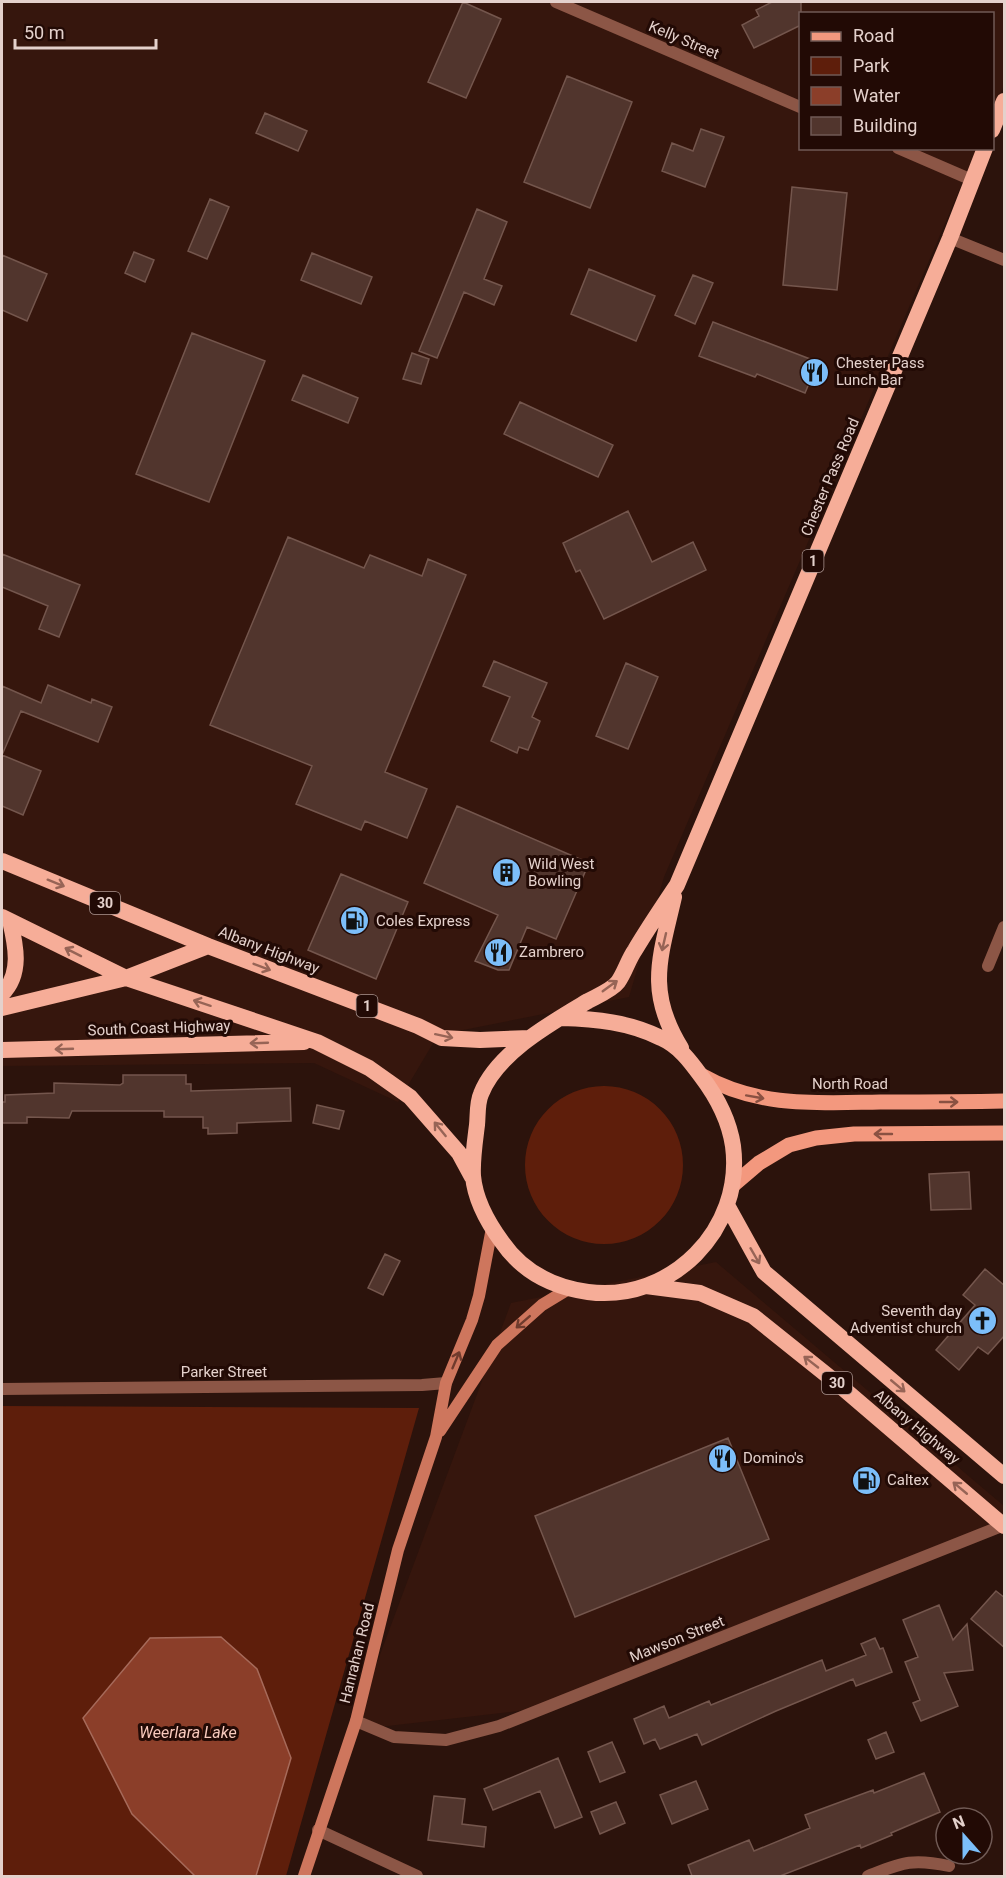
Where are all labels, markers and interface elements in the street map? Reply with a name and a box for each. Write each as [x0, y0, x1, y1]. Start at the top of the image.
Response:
scale bar [15, 12, 156, 50]
legend [799, 12, 994, 150]
street label: Kelly Street [646, 17, 722, 63]
text: 50 m [24, 22, 64, 43]
text: Road [853, 25, 894, 46]
text: Park [853, 55, 890, 76]
text: Water [853, 85, 900, 106]
text: Building [853, 115, 917, 136]
place label: Chester Pass Lunch Bar [836, 354, 924, 389]
restaurant icon: Chester Pass Lunch Bar [799, 356, 831, 388]
street label: Chester Pass Road [797, 415, 863, 539]
road number: 1 [802, 550, 824, 572]
place label: Wild West Bowling [528, 855, 595, 890]
building icon: Wild West Bowling [491, 857, 523, 889]
one-way arrow [46, 878, 64, 889]
road number: 30 [90, 892, 120, 914]
fuel station icon: Coles Express [339, 905, 371, 937]
place label: Coles Express [376, 912, 470, 930]
street label: Albany Highway [216, 923, 322, 977]
one-way arrow [657, 932, 669, 951]
restaurant icon: Zambrero [482, 936, 514, 968]
place label: Zambrero [519, 943, 584, 961]
one-way arrow [65, 946, 83, 957]
one-way arrow [253, 962, 271, 973]
one-way arrow [602, 980, 618, 992]
road number: 1 [356, 995, 378, 1017]
one-way arrow [193, 997, 212, 1008]
street label: South Coast Highway [87, 1017, 231, 1039]
one-way arrow [434, 1031, 453, 1043]
one-way arrow [249, 1037, 269, 1049]
one-way arrow [54, 1043, 74, 1054]
street label: North Road [812, 1075, 888, 1093]
one-way arrow [744, 1092, 764, 1103]
one-way arrow [939, 1096, 959, 1108]
one-way arrow [433, 1121, 446, 1137]
one-way arrow [874, 1128, 894, 1140]
one-way arrow [749, 1247, 761, 1264]
place label: Seventh day Adventist church [850, 1302, 962, 1337]
church icon: Seventh day Adventist church [967, 1304, 999, 1336]
one-way arrow [515, 1316, 531, 1329]
one-way arrow [451, 1351, 462, 1370]
one-way arrow [804, 1355, 819, 1369]
street label: Parker Street [181, 1363, 267, 1381]
road number: 30 [822, 1372, 852, 1394]
one-way arrow [890, 1379, 905, 1393]
street label: Albany Highway [870, 1386, 964, 1468]
restaurant icon: Domino's [706, 1442, 738, 1474]
place label: Domino's [743, 1449, 804, 1467]
fuel station icon: Caltex [850, 1464, 882, 1496]
place label: Caltex [887, 1471, 929, 1489]
one-way arrow [952, 1481, 968, 1494]
street label: Hanrahan Road [336, 1601, 378, 1705]
street label: Mawson Street [627, 1612, 727, 1666]
water label: Weerlara Lake [139, 1723, 237, 1742]
north arrow [934, 1806, 994, 1866]
text: N [950, 1812, 967, 1833]

